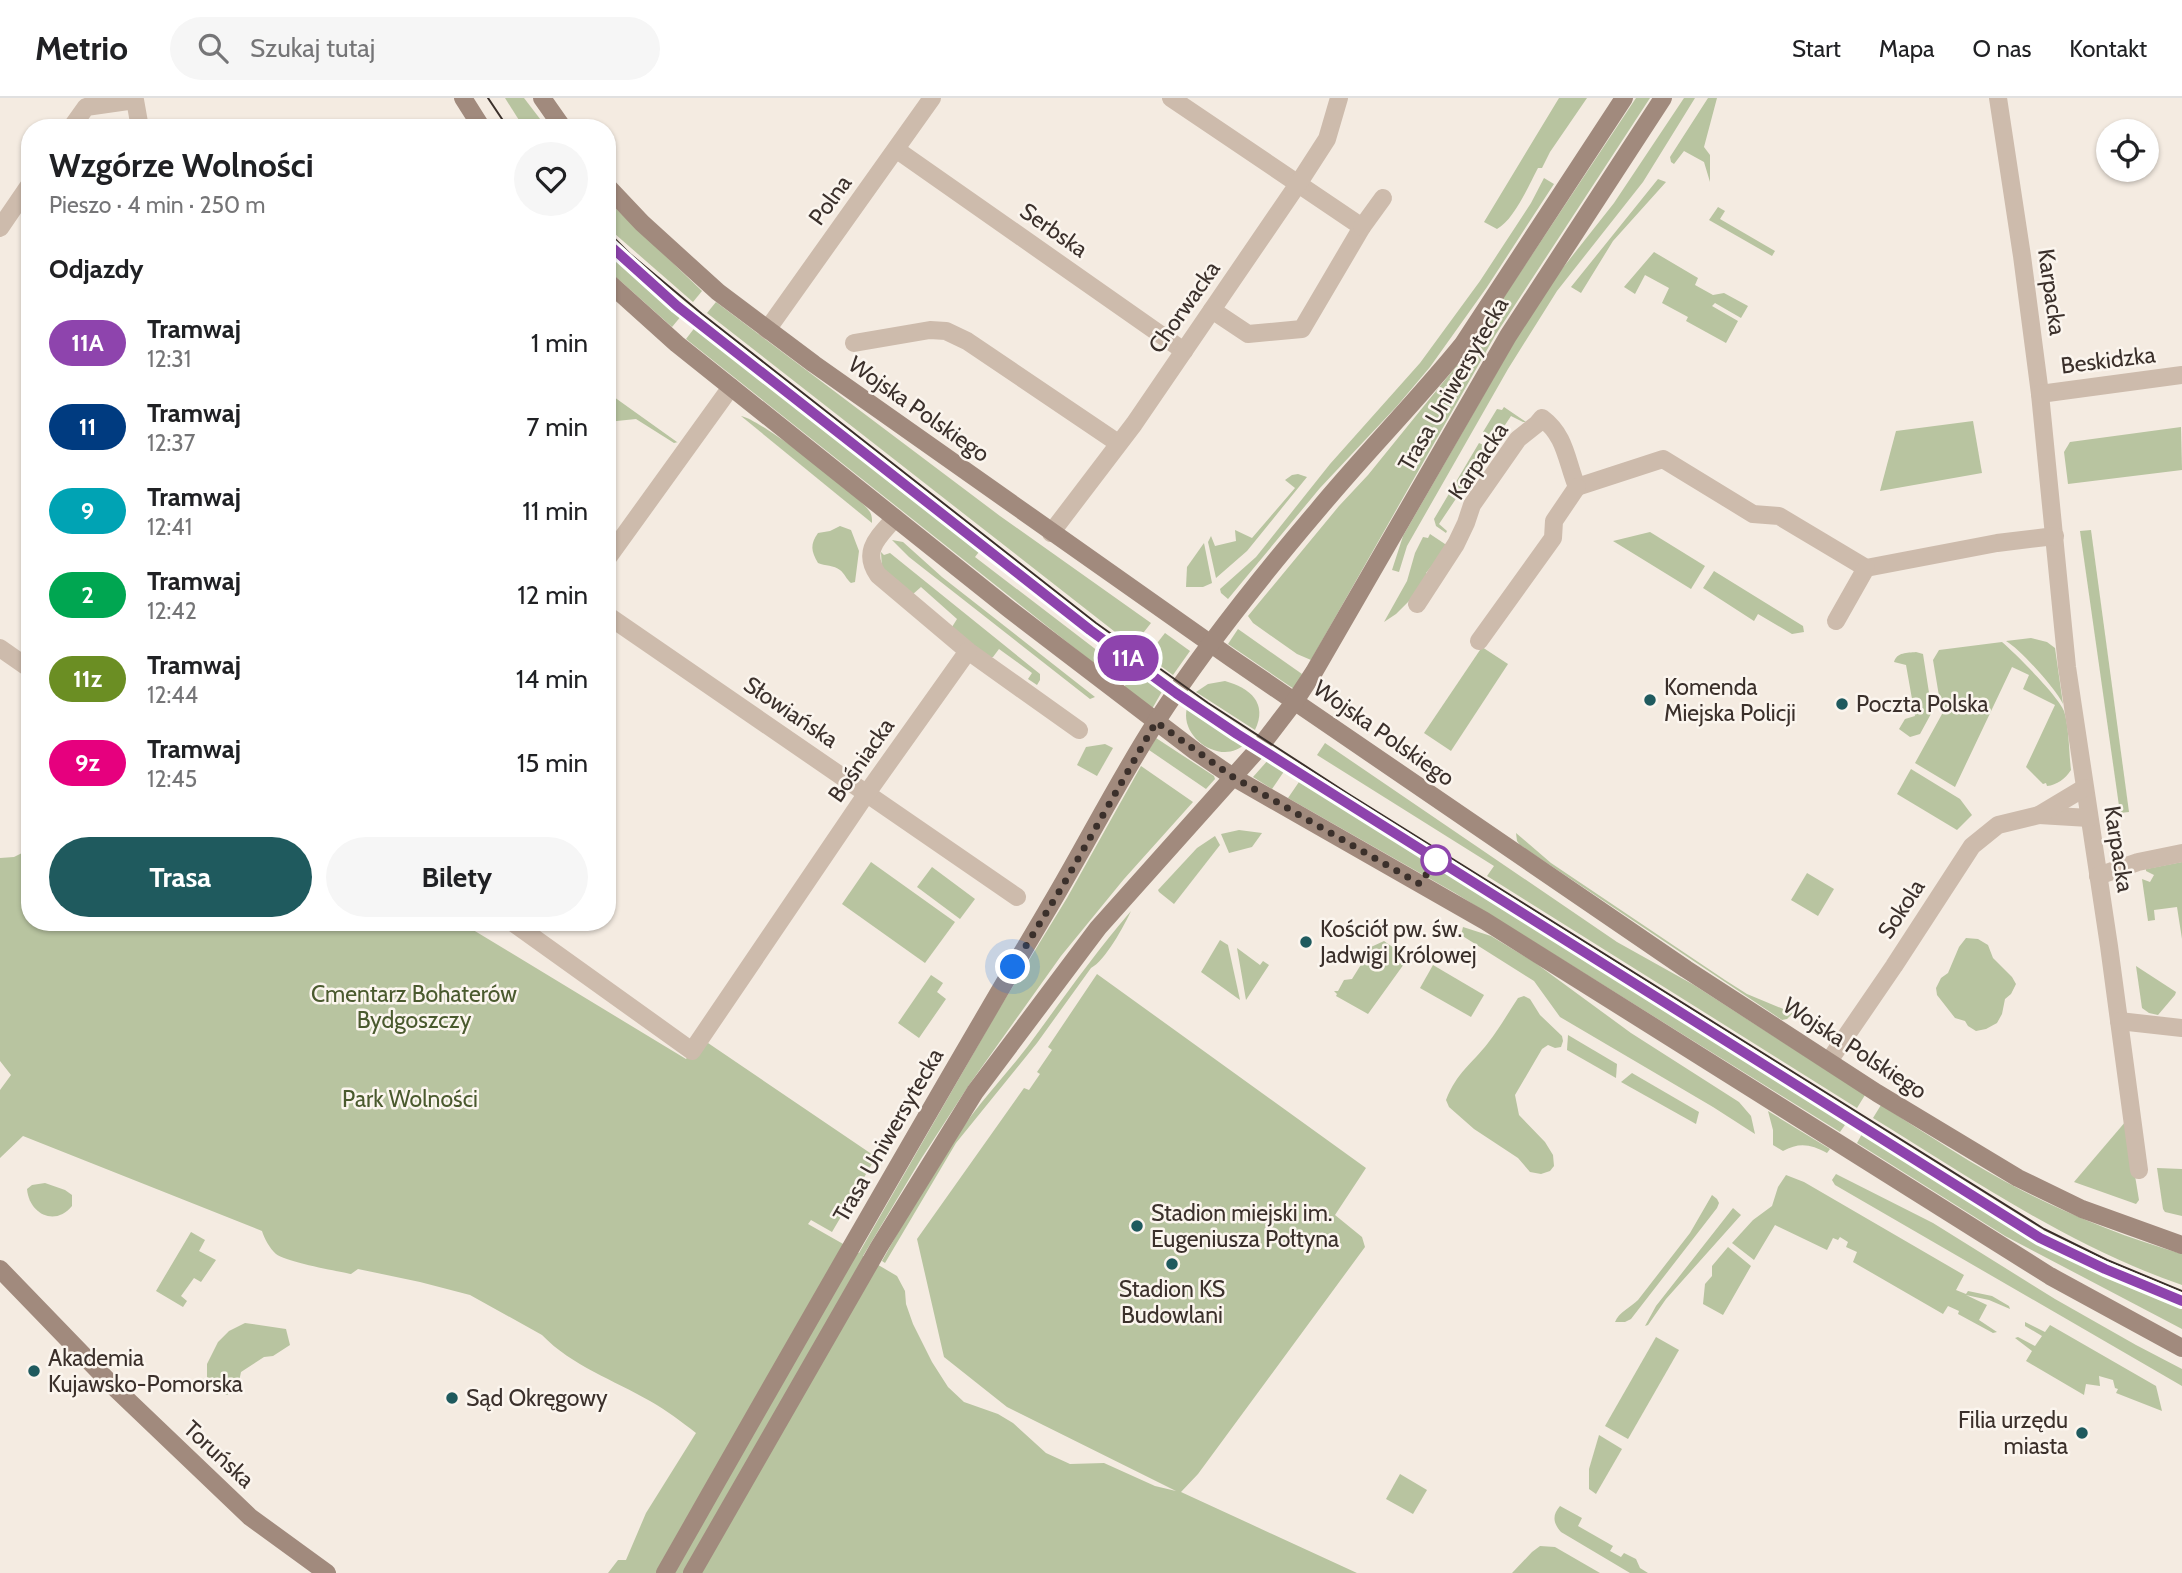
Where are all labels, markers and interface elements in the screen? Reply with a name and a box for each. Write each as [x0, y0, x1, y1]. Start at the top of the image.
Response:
search box [170, 17, 660, 80]
text: Metrio [35, 28, 128, 68]
icon: search [194, 29, 232, 67]
text: Szukaj tutaj [250, 32, 375, 64]
text: Start [1792, 34, 1841, 63]
text: Mapa [1879, 34, 1935, 63]
text: O nas [1973, 34, 2031, 63]
text: Kontakt [2069, 34, 2147, 63]
map controls [2096, 119, 2159, 182]
button: locate [2096, 119, 2159, 182]
button: heart [514, 142, 588, 216]
text: Wzgórze Wolności [49, 145, 314, 185]
street label: Polna [803, 170, 857, 230]
text: Pieszo · 4 min · 250 m [49, 191, 265, 219]
street label: Serbska [1015, 197, 1093, 263]
street label: Karpacka [2032, 247, 2072, 337]
text: Odjazdy [49, 253, 144, 285]
street label: Chorwacka [1142, 256, 1226, 358]
street label: Trasa Uniwersytecka [1392, 292, 1514, 476]
text: Tramwaj [147, 313, 241, 345]
text: 1 min [531, 327, 588, 359]
text: 11A [71, 328, 104, 357]
street label: Beskidzka [2059, 340, 2157, 380]
text: 12:31 [147, 345, 191, 373]
street label: Wojska Polskiego [843, 350, 995, 468]
text: Tramwaj [147, 397, 241, 429]
text: 7 min [526, 411, 588, 443]
text: 11 [79, 412, 96, 441]
street label: Karpacka [1442, 417, 1514, 505]
text: 12:37 [147, 429, 195, 457]
text: Tramwaj [147, 481, 241, 513]
text: 11 min [522, 495, 588, 527]
text: 9 [81, 496, 94, 525]
text: 12:41 [147, 513, 192, 541]
text: Tramwaj [147, 565, 241, 597]
text: 12 min [517, 579, 588, 611]
text: 2 [81, 580, 94, 609]
text: 12:42 [147, 597, 197, 625]
line badge: 11A [1088, 635, 1168, 681]
text: 11A [1112, 643, 1144, 672]
text: Tramwaj [147, 649, 241, 681]
text: 14 min [516, 663, 588, 695]
text: 11z [73, 664, 102, 693]
street label: Słowiańska [739, 670, 843, 754]
place label: Komenda Miejska Policji [1664, 673, 1796, 727]
street label: Wojska Polskiego [1308, 674, 1460, 792]
text: 12:44 [147, 681, 198, 709]
place label: Poczta Polska [1856, 690, 1988, 718]
marker: Komenda Miejska Policji [1642, 692, 1658, 708]
marker: Poczta Polska [1834, 696, 1850, 712]
street label: Bośniacka [822, 713, 900, 807]
text: Tramwaj [147, 733, 241, 765]
text: 15 min [517, 747, 588, 779]
text: 9z [75, 748, 100, 777]
text: 12:45 [147, 765, 197, 793]
street label: Karpacka [2098, 804, 2140, 894]
button: Trasa [49, 837, 312, 917]
button: Bilety [326, 837, 588, 917]
unlabelled marker [1421, 845, 1451, 875]
street label: Sokola [1872, 874, 1930, 944]
place label: Kościół pw. św. Jadwigi Królowej [1319, 915, 1477, 969]
marker: Kościół pw. św. Jadwigi Królowej [1298, 934, 1314, 950]
your location [995, 949, 1030, 984]
park label: Cmentarz Bohaterów Bydgoszczy [311, 980, 517, 1034]
street label: Wojska Polskiego [1778, 991, 1932, 1105]
street label: Trasa Uniwersytecka [827, 1043, 949, 1227]
park label: Park Wolności [342, 1085, 478, 1113]
place label: Stadion miejski im. Eugeniusza Połtyna [1151, 1199, 1339, 1253]
marker: Stadion miejski im. Eugeniusza Połtyna [1129, 1218, 1145, 1234]
marker: Stadion KS Budowlani [1164, 1256, 1180, 1272]
place label: Stadion KS Budowlani [1119, 1275, 1225, 1329]
place label: Akademia Kujawsko-Pomorska [48, 1344, 243, 1398]
marker: Akademia Kujawsko-Pomorska [26, 1363, 42, 1379]
place label: Sąd Okręgowy [466, 1384, 608, 1412]
marker: Sąd Okręgowy [444, 1390, 460, 1406]
place label: Filia urzędu miasta [1958, 1406, 2068, 1460]
street label: Toruńska [178, 1414, 260, 1494]
marker: Filia urzędu miasta [2074, 1425, 2090, 1441]

